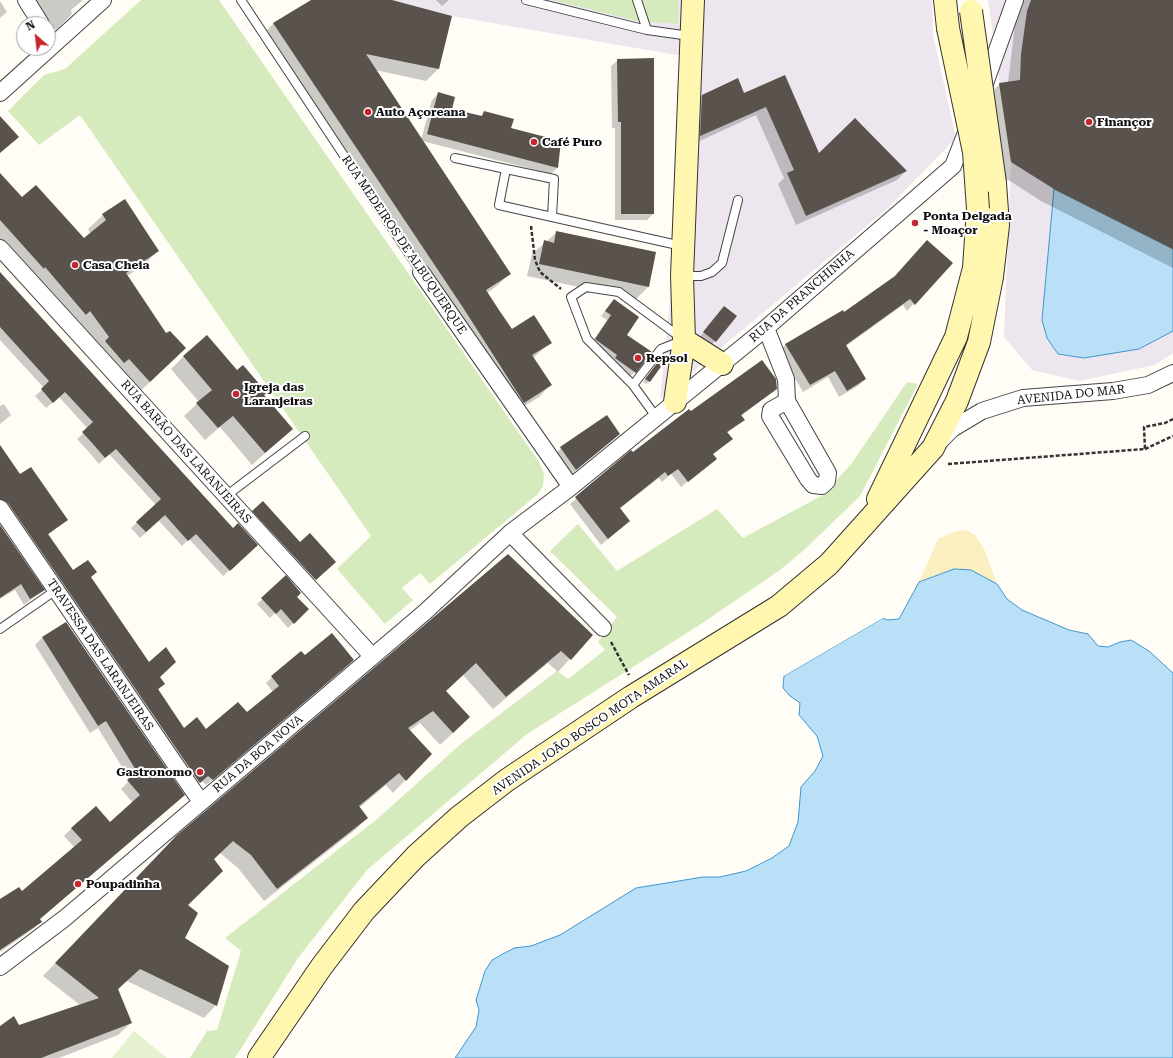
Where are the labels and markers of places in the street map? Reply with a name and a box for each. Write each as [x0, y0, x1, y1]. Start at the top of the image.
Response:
place label: Auto Açoreana [376, 105, 466, 119]
marker: Auto Açoreana [363, 107, 373, 117]
place label: Finançor [1097, 115, 1152, 129]
marker: Finançor [1084, 117, 1094, 127]
place label: Café Puro [542, 135, 602, 149]
marker: Café Puro [529, 137, 539, 147]
place label: Ponta Delgada - Moaçor [923, 209, 1012, 237]
marker: Ponta Delgada - Moaçor [910, 218, 920, 228]
place label: Casa Cheia [83, 258, 149, 272]
marker: Casa Cheia [70, 260, 80, 270]
place label: Repsol [646, 351, 688, 365]
marker: Repsol [633, 353, 643, 363]
place label: Igreja das Laranjeiras [244, 380, 313, 408]
marker: Igreja das Laranjeiras [231, 389, 241, 399]
place label: Gastronomo [116, 765, 192, 779]
marker: Gastronomo [195, 767, 205, 777]
place label: Poupadinha [86, 877, 160, 891]
marker: Poupadinha [73, 879, 83, 889]

